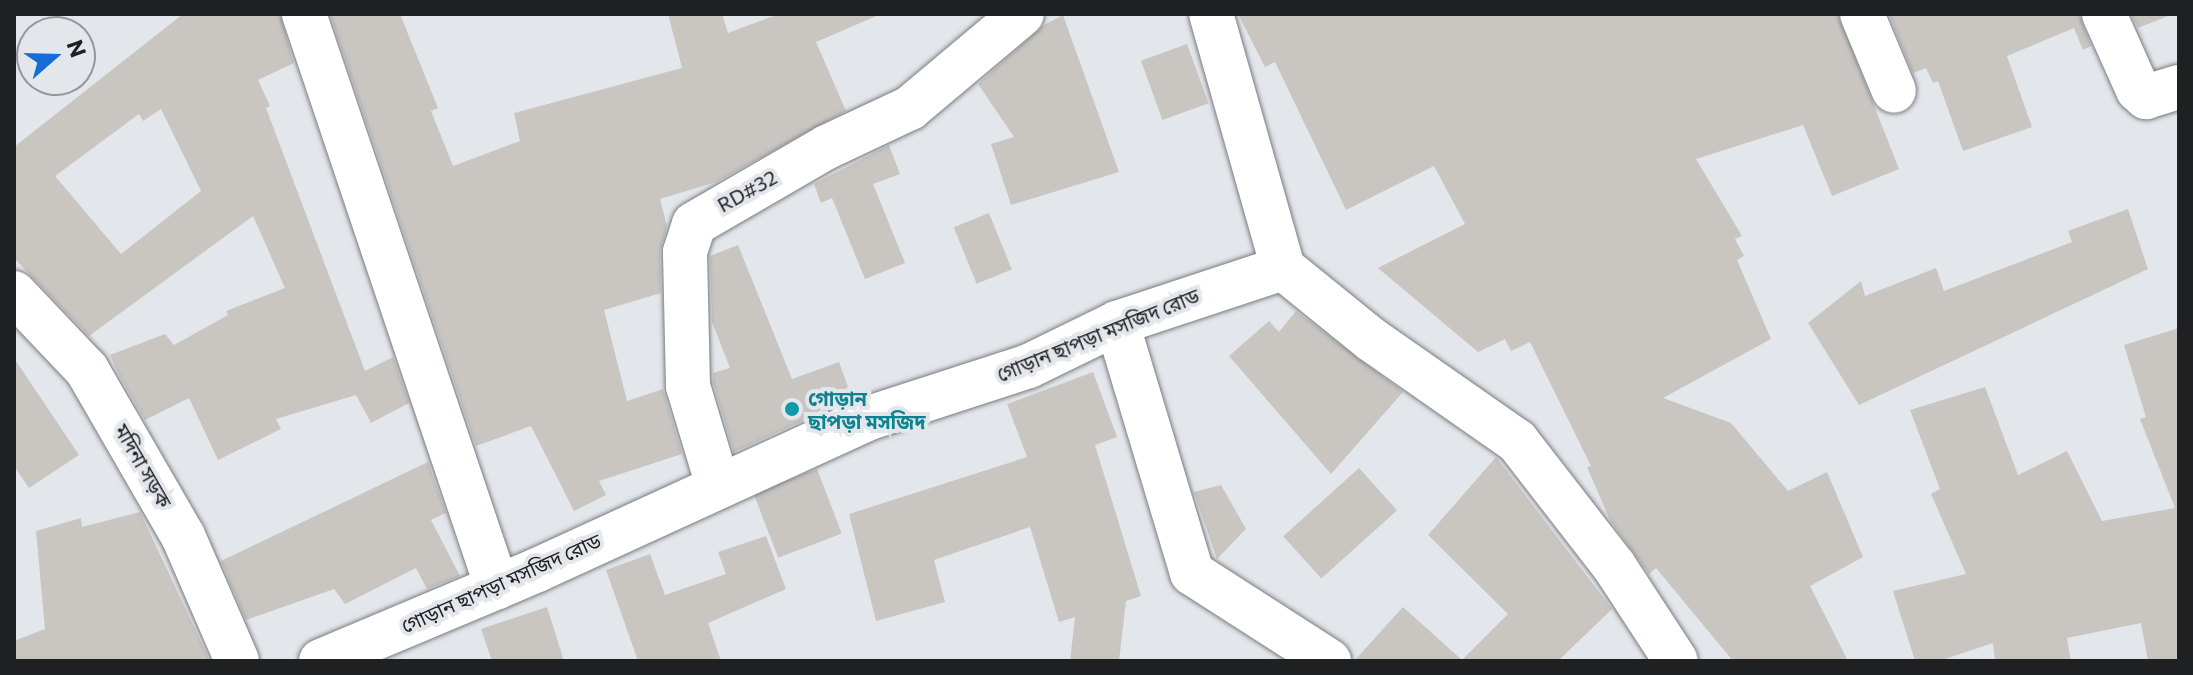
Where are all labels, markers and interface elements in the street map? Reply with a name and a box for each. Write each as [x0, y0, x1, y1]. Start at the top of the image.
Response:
north arrow [16, 16, 96, 96]
text: N [62, 36, 93, 61]
street label: RD#32 [713, 165, 781, 217]
street label: গোড়ান ছাপড়া মসজিদ রোড [993, 283, 1203, 387]
place label: গোড়ান ছাপড়া মসজিদ [808, 386, 926, 433]
marker: গোড়ান ছাপড়া মসজিদ [783, 400, 801, 418]
street label: মদিনা সড়ক [109, 420, 177, 512]
street label: গোড়ান ছাপড়া মসজিদ রোড [397, 528, 605, 638]

